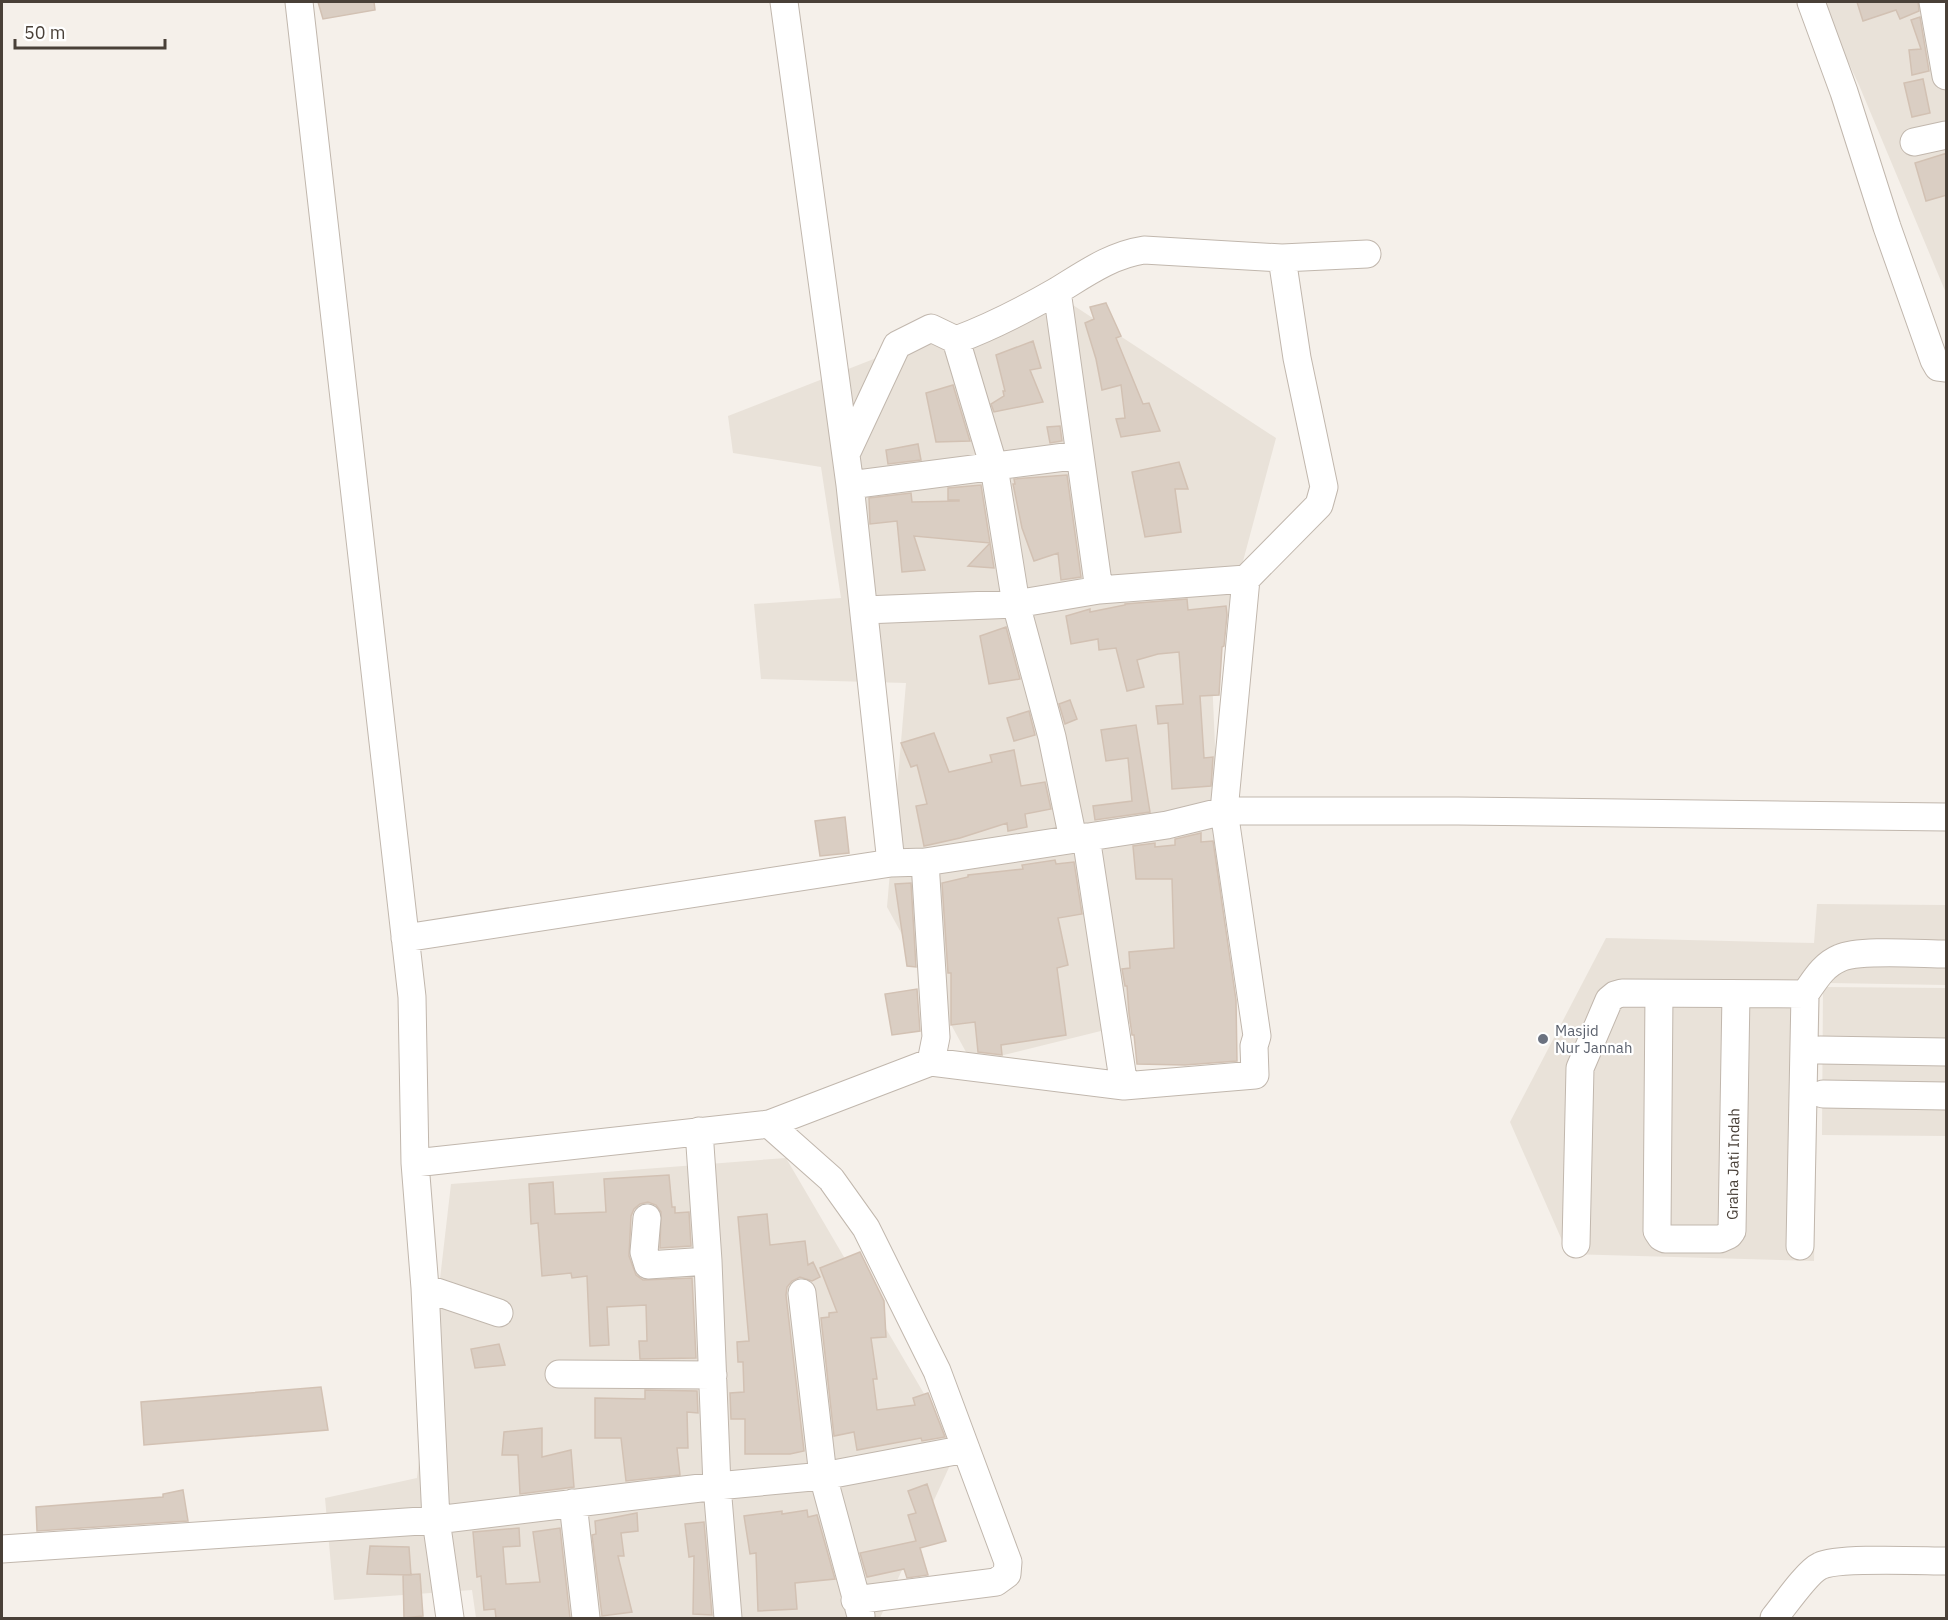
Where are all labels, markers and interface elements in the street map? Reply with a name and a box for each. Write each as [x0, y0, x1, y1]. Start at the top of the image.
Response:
scale bar [15, 12, 165, 50]
text: 50 m [24, 21, 66, 44]
place label: Masjid Nur Jannah [1555, 1021, 1632, 1057]
marker: Masjid Nur Jannah [1536, 1032, 1550, 1046]
street label: Graha Jati Indah [1723, 1108, 1743, 1220]

